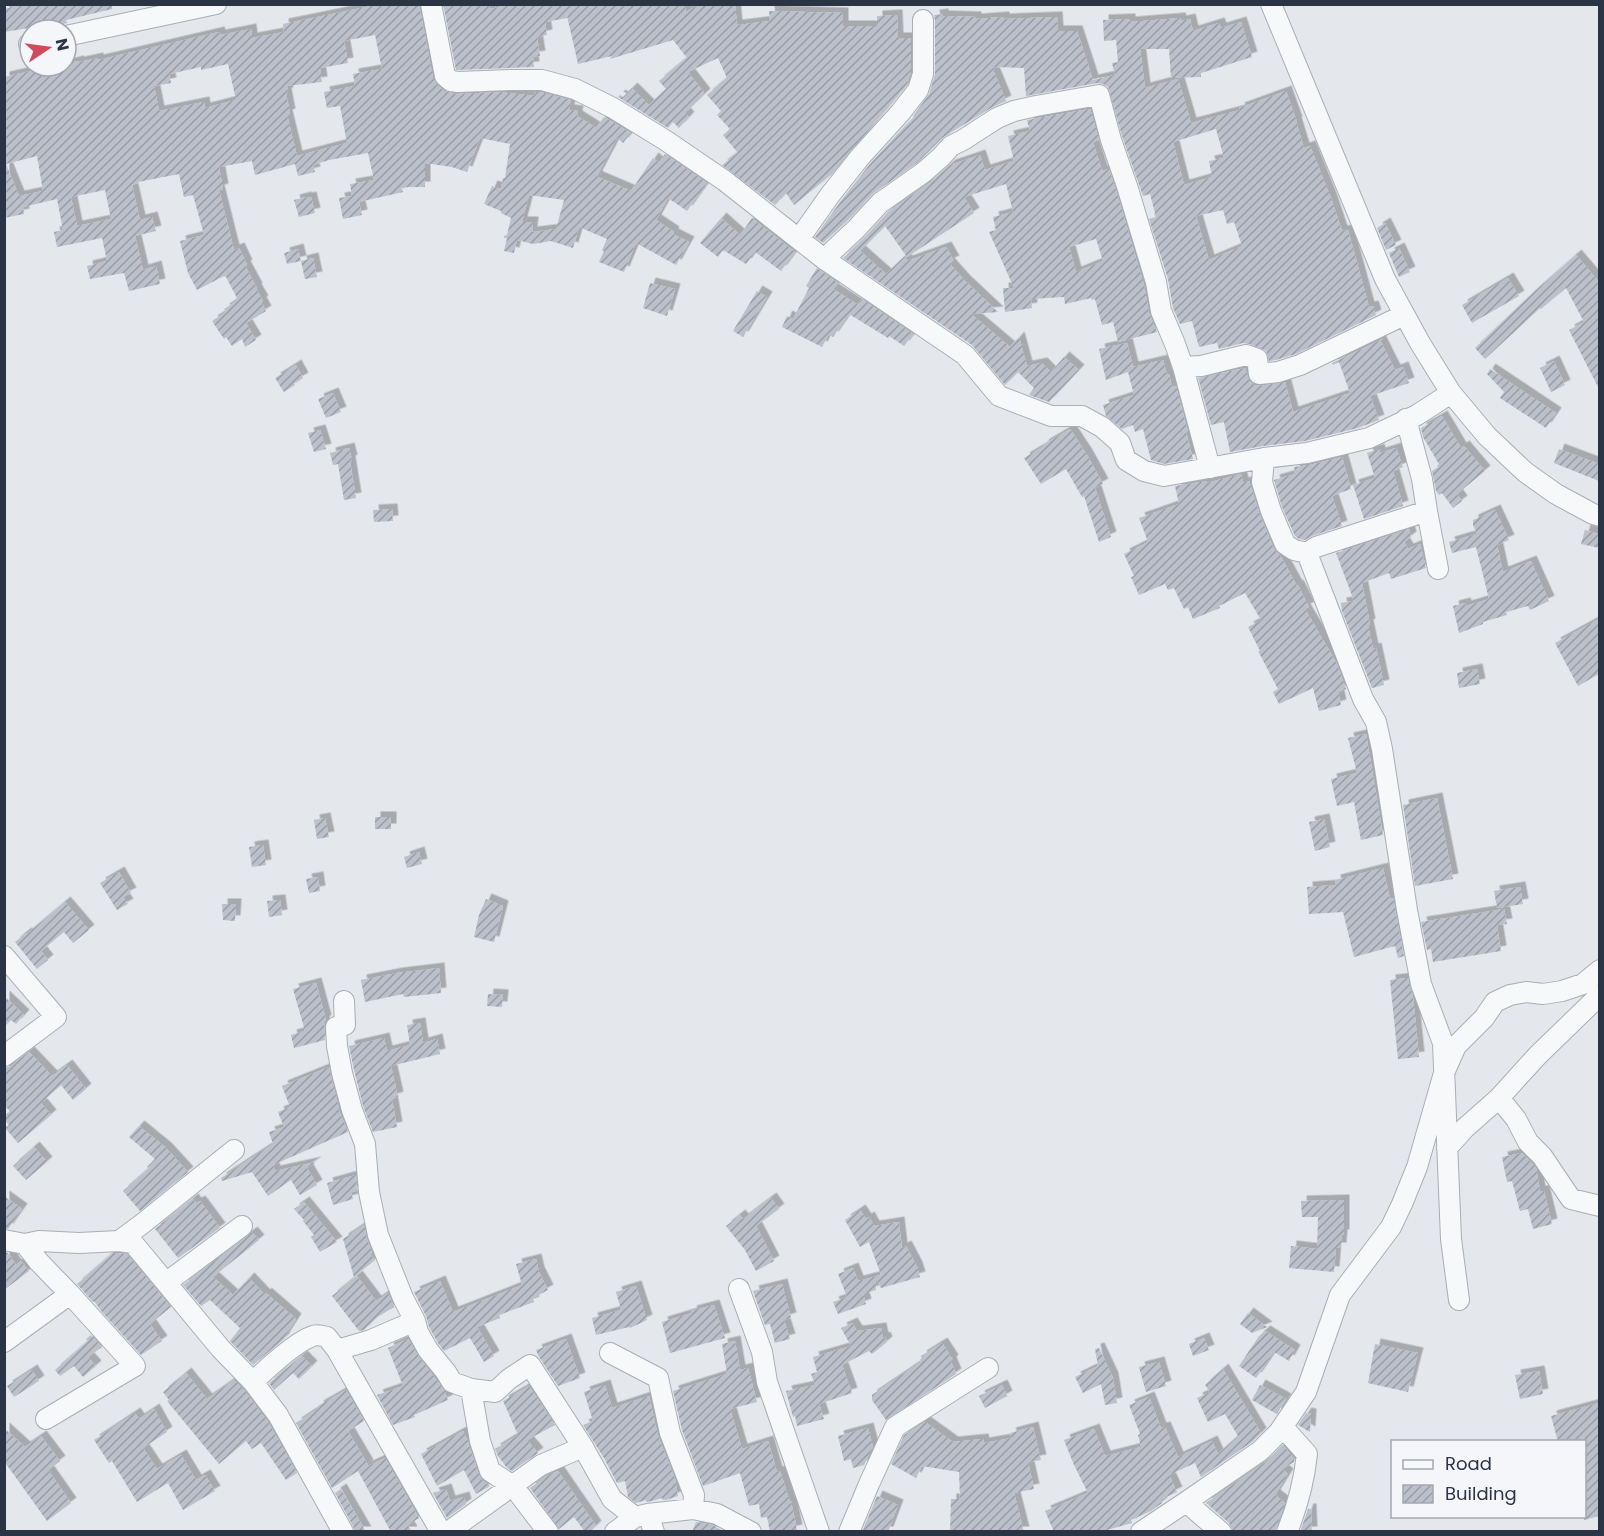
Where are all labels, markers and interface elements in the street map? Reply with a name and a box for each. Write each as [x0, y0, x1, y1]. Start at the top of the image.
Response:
north arrow [18, 18, 78, 78]
text: N [50, 36, 75, 53]
legend [1391, 1440, 1586, 1518]
text: Road [1445, 1451, 1492, 1476]
text: Building [1445, 1481, 1517, 1506]

